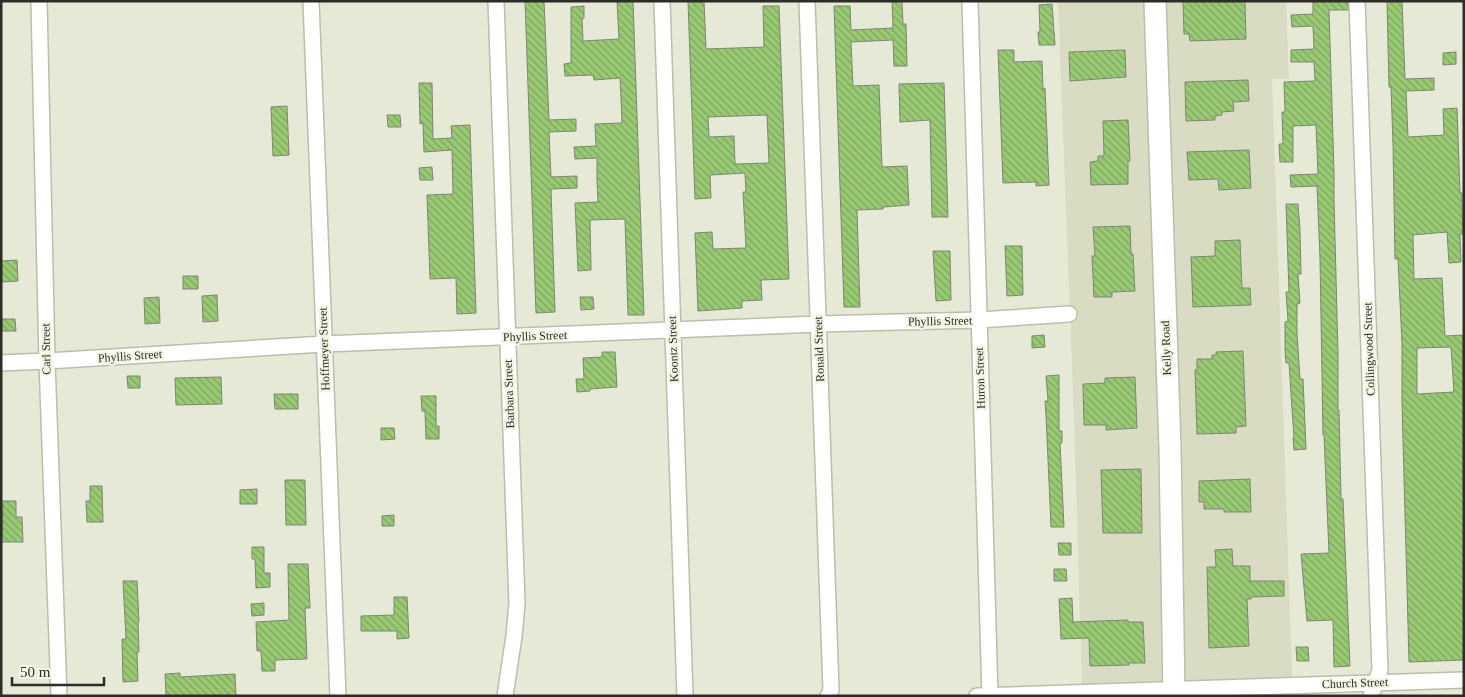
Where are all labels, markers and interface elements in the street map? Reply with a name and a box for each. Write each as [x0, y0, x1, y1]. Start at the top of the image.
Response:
street label: Collingwood Street [1360, 301, 1378, 396]
street label: Hoffmeyer Street [316, 306, 332, 391]
street label: Phyllis Street [908, 313, 973, 329]
street label: Koontz Street [665, 315, 681, 382]
street label: Ronald Street [811, 315, 827, 382]
street label: Kelly Road [1158, 320, 1174, 376]
street label: Carl Street [39, 322, 53, 375]
street label: Phyllis Street [503, 328, 568, 344]
street label: Huron Street [972, 346, 988, 409]
street label: Phyllis Street [97, 347, 163, 365]
street label: Barbara Street [501, 359, 517, 429]
scale bar [12, 654, 105, 686]
text: 50 m [20, 664, 51, 680]
street label: Church Street [1322, 675, 1389, 691]

